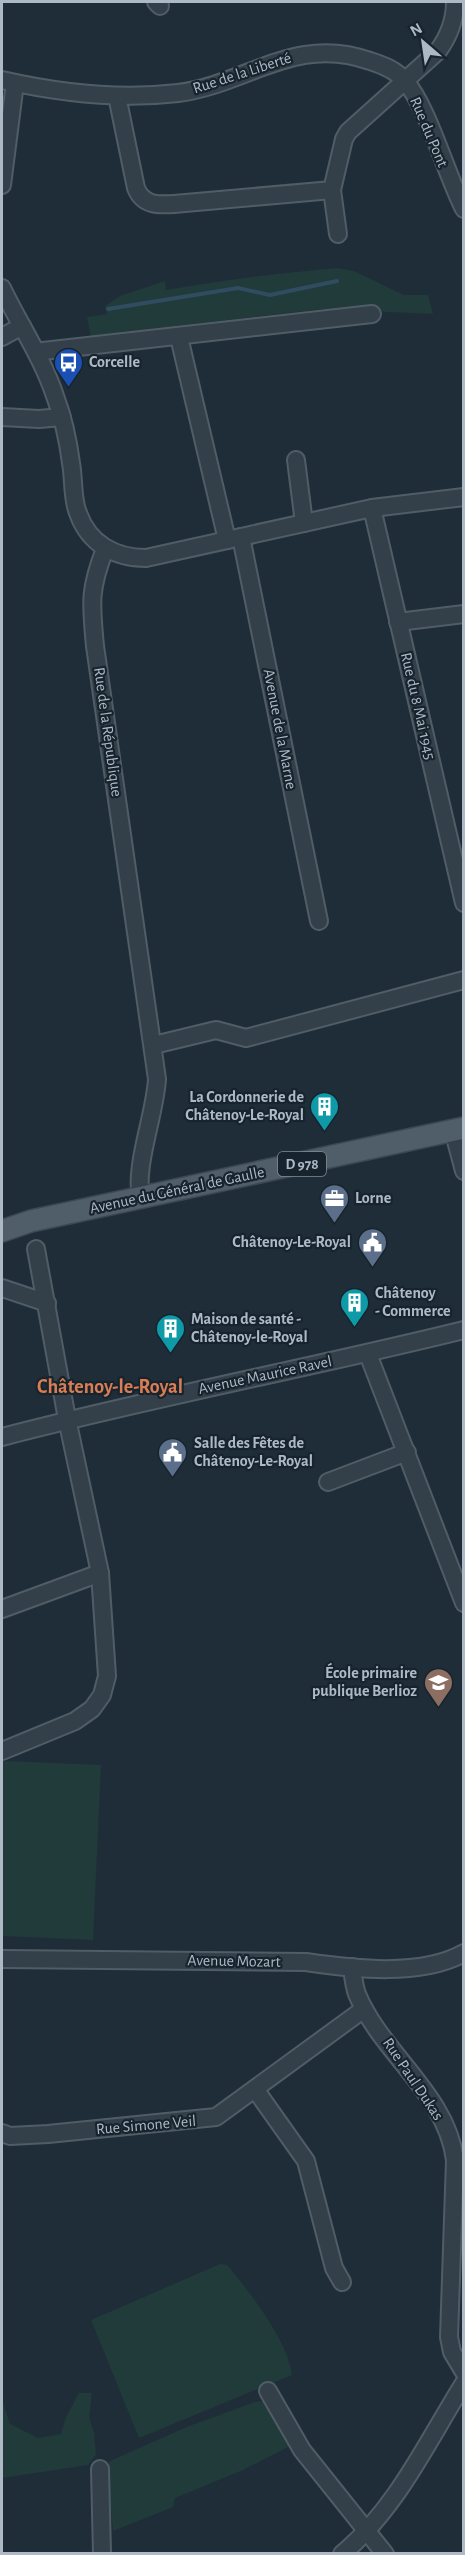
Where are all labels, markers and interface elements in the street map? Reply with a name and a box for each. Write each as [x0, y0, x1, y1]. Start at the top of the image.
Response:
north arrow [393, 12, 453, 72]
text: N [407, 20, 425, 39]
street label: Rue de la Liberté [191, 50, 293, 96]
street label: Rue du Pont [407, 95, 451, 169]
bus stop icon: Corcelle [52, 346, 84, 388]
place label: Corcelle [89, 354, 140, 370]
street label: Rue du 8 Mai 1945 [398, 651, 438, 761]
street label: Rue de la République [91, 666, 125, 798]
street label: Avenue de la Marne [261, 668, 299, 790]
place label: La Cordonnerie de Châtenoy-Le-Royal [185, 1089, 304, 1124]
building icon: La Cordonnerie de Châtenoy-Le-Royal [309, 1090, 341, 1132]
road number: D 978 [278, 1152, 326, 1176]
street label: Avenue du Général de Gaulle [88, 1164, 266, 1216]
office icon: Lorne [318, 1182, 350, 1224]
place label: Lorne [355, 1190, 392, 1206]
public building icon: Châtenoy-Le-Royal [356, 1226, 388, 1268]
place label: Châtenoy-Le-Royal [232, 1234, 351, 1251]
place label: Châtenoy - Commerce [375, 1285, 451, 1319]
building icon: Châtenoy - Commerce [338, 1286, 370, 1328]
place label: Maison de santé - Châtenoy-le-Royal [191, 1311, 308, 1346]
building icon: Maison de santé - Châtenoy-le-Royal [154, 1312, 186, 1354]
street label: Avenue Maurice Ravel [197, 1353, 333, 1397]
district label: Châtenoy-le-Royal [37, 1377, 183, 1397]
place label: Salle des Fêtes de Châtenoy-Le-Royal [194, 1435, 313, 1470]
public building icon: Salle des Fêtes de Châtenoy-Le-Royal [157, 1436, 189, 1478]
place label: École primaire publique Berlioz [312, 1662, 417, 1699]
school or university icon: École primaire publique Berlioz [422, 1666, 454, 1708]
street label: Avenue Mozart [187, 1952, 281, 1970]
street label: Rue Paul Dukas [380, 2035, 446, 2123]
street label: Rue Simone Veil [95, 2113, 197, 2137]

